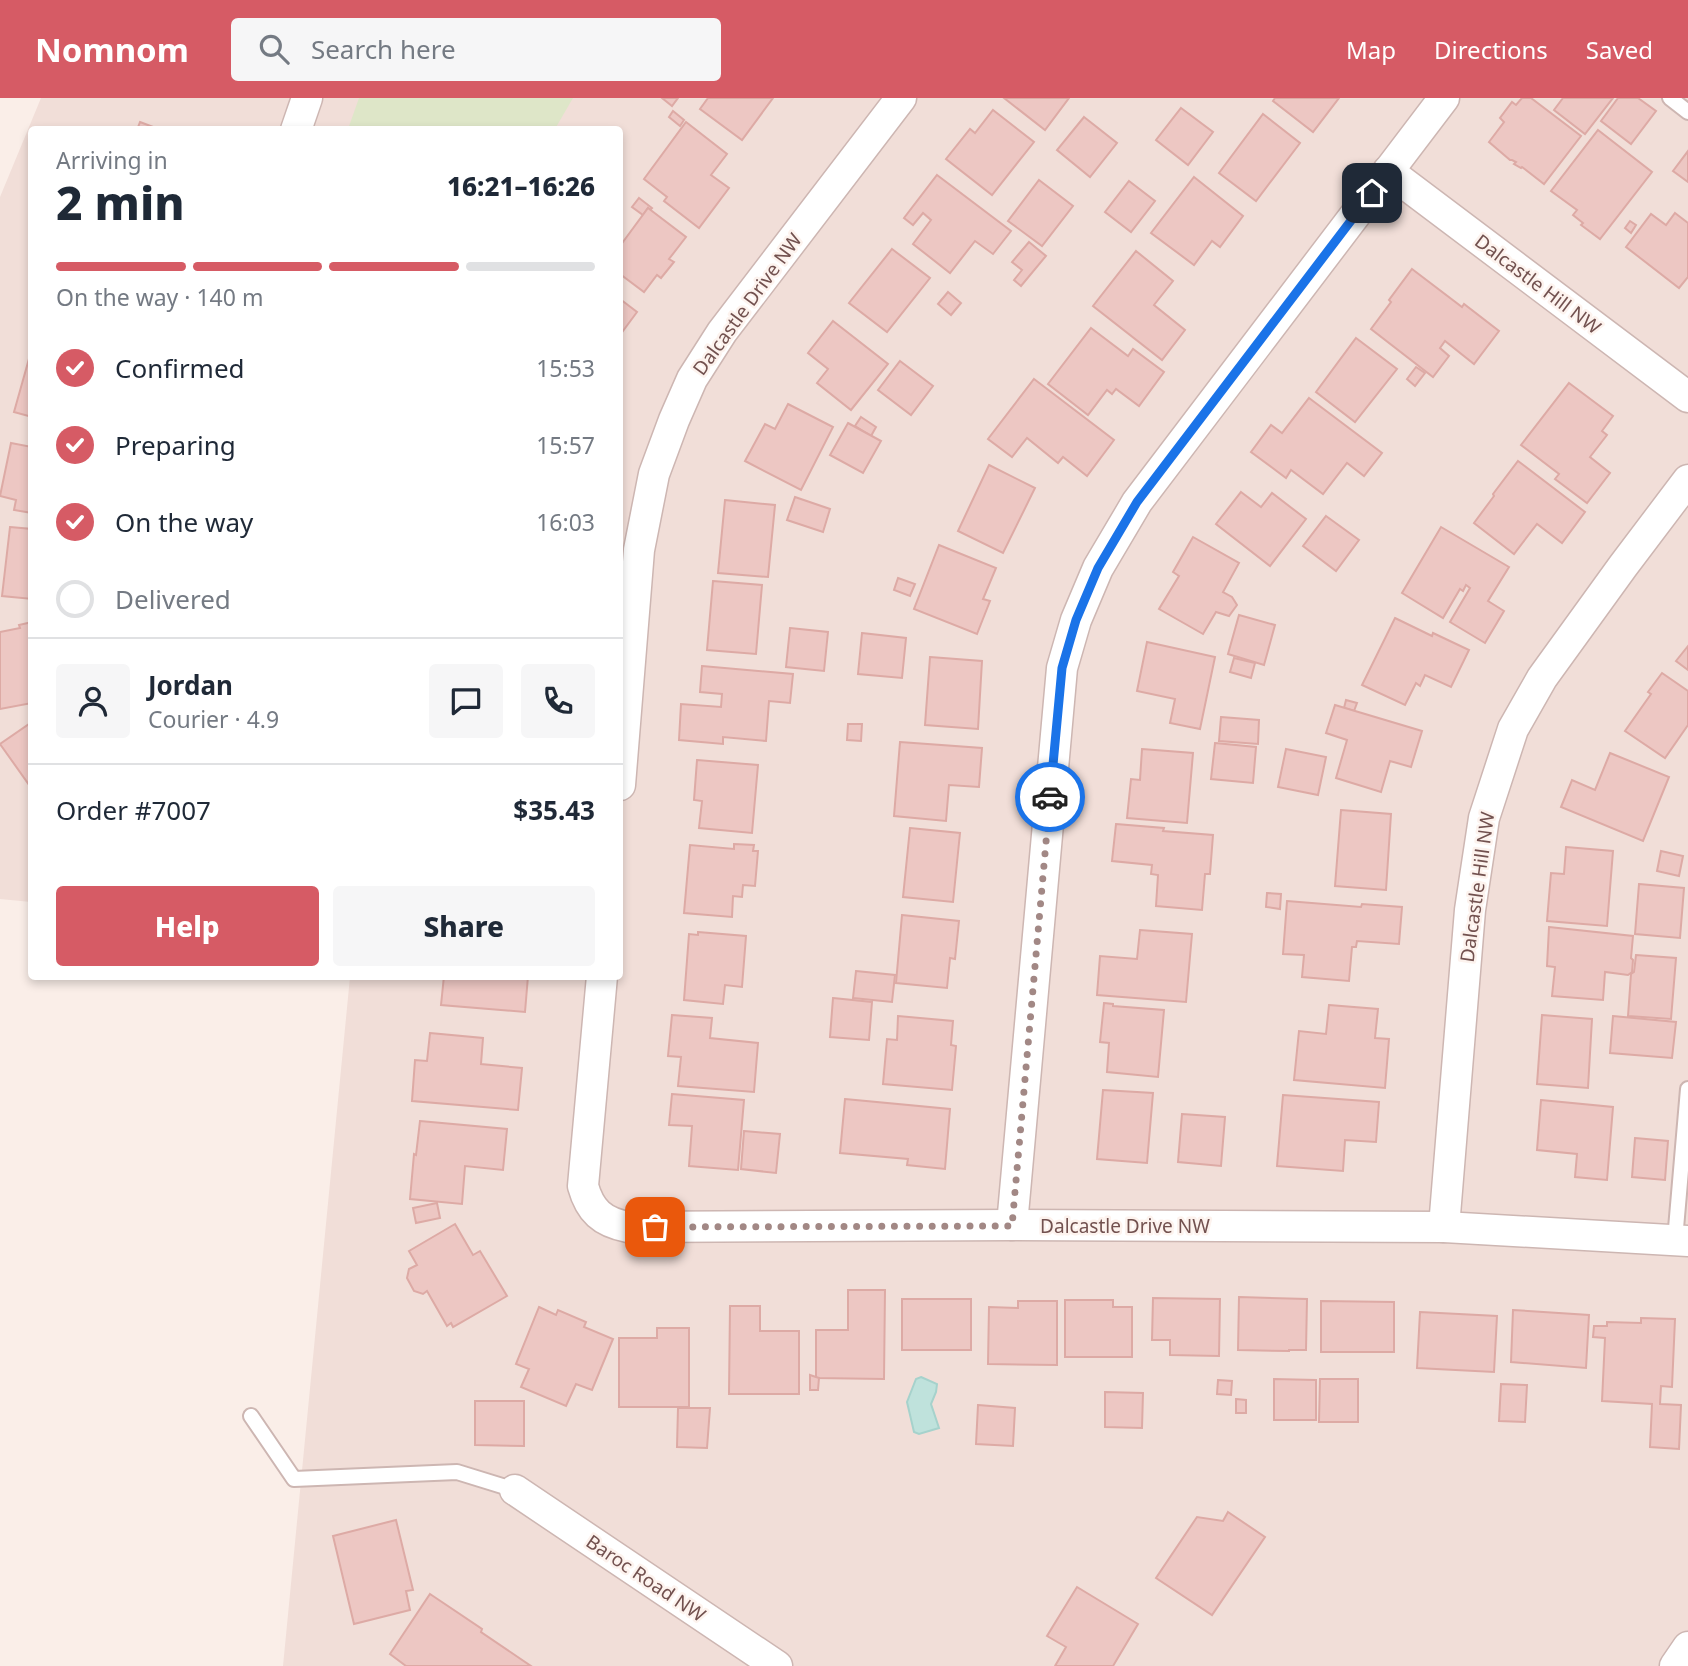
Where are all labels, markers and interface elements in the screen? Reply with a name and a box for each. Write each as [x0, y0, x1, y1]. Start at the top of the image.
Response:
search box [231, 18, 721, 81]
text: Nomnom [35, 27, 189, 72]
icon: search [255, 30, 293, 68]
text: Search here [311, 31, 456, 67]
text: Map [1346, 33, 1396, 66]
text: Directions [1434, 33, 1548, 66]
text: Saved [1586, 33, 1653, 66]
text: Arriving in [56, 144, 168, 176]
pin [1342, 163, 1402, 223]
text: 16:21–16:26 [447, 168, 595, 204]
text: 2 min [56, 171, 185, 233]
icon: home [1353, 174, 1391, 212]
street label: Dalcastle Drive NW [687, 227, 808, 380]
street label: Dalcastle Hill NW [1470, 228, 1607, 340]
text: On the way · 140 m [56, 281, 263, 313]
icon: check [56, 349, 94, 387]
text: Confirmed [115, 350, 245, 386]
text: 15:53 [536, 352, 595, 384]
icon: check [56, 426, 94, 464]
text: Preparing [115, 427, 236, 463]
text: 15:57 [536, 429, 595, 461]
icon: check [56, 503, 94, 541]
text: On the way [115, 504, 253, 540]
text: 16:03 [536, 506, 595, 538]
text: Delivered [115, 581, 231, 617]
button: person [56, 664, 130, 738]
button: chat [429, 664, 503, 738]
button: phone [521, 664, 595, 738]
text: Jordan [148, 667, 233, 703]
text: Courier · 4.9 [148, 703, 279, 735]
courier [1015, 762, 1085, 832]
icon: car [1031, 778, 1069, 816]
text: Order #7007 [56, 792, 211, 828]
text: $35.43 [513, 792, 595, 828]
street label: Dalcastle Hill NW [1454, 810, 1500, 964]
button: Help [56, 886, 319, 966]
button: Share [333, 886, 595, 966]
pin [625, 1197, 685, 1257]
icon: bag [636, 1208, 674, 1246]
street label: Dalcastle Drive NW [1040, 1213, 1210, 1239]
street label: Baroc Road NW [581, 1528, 711, 1628]

